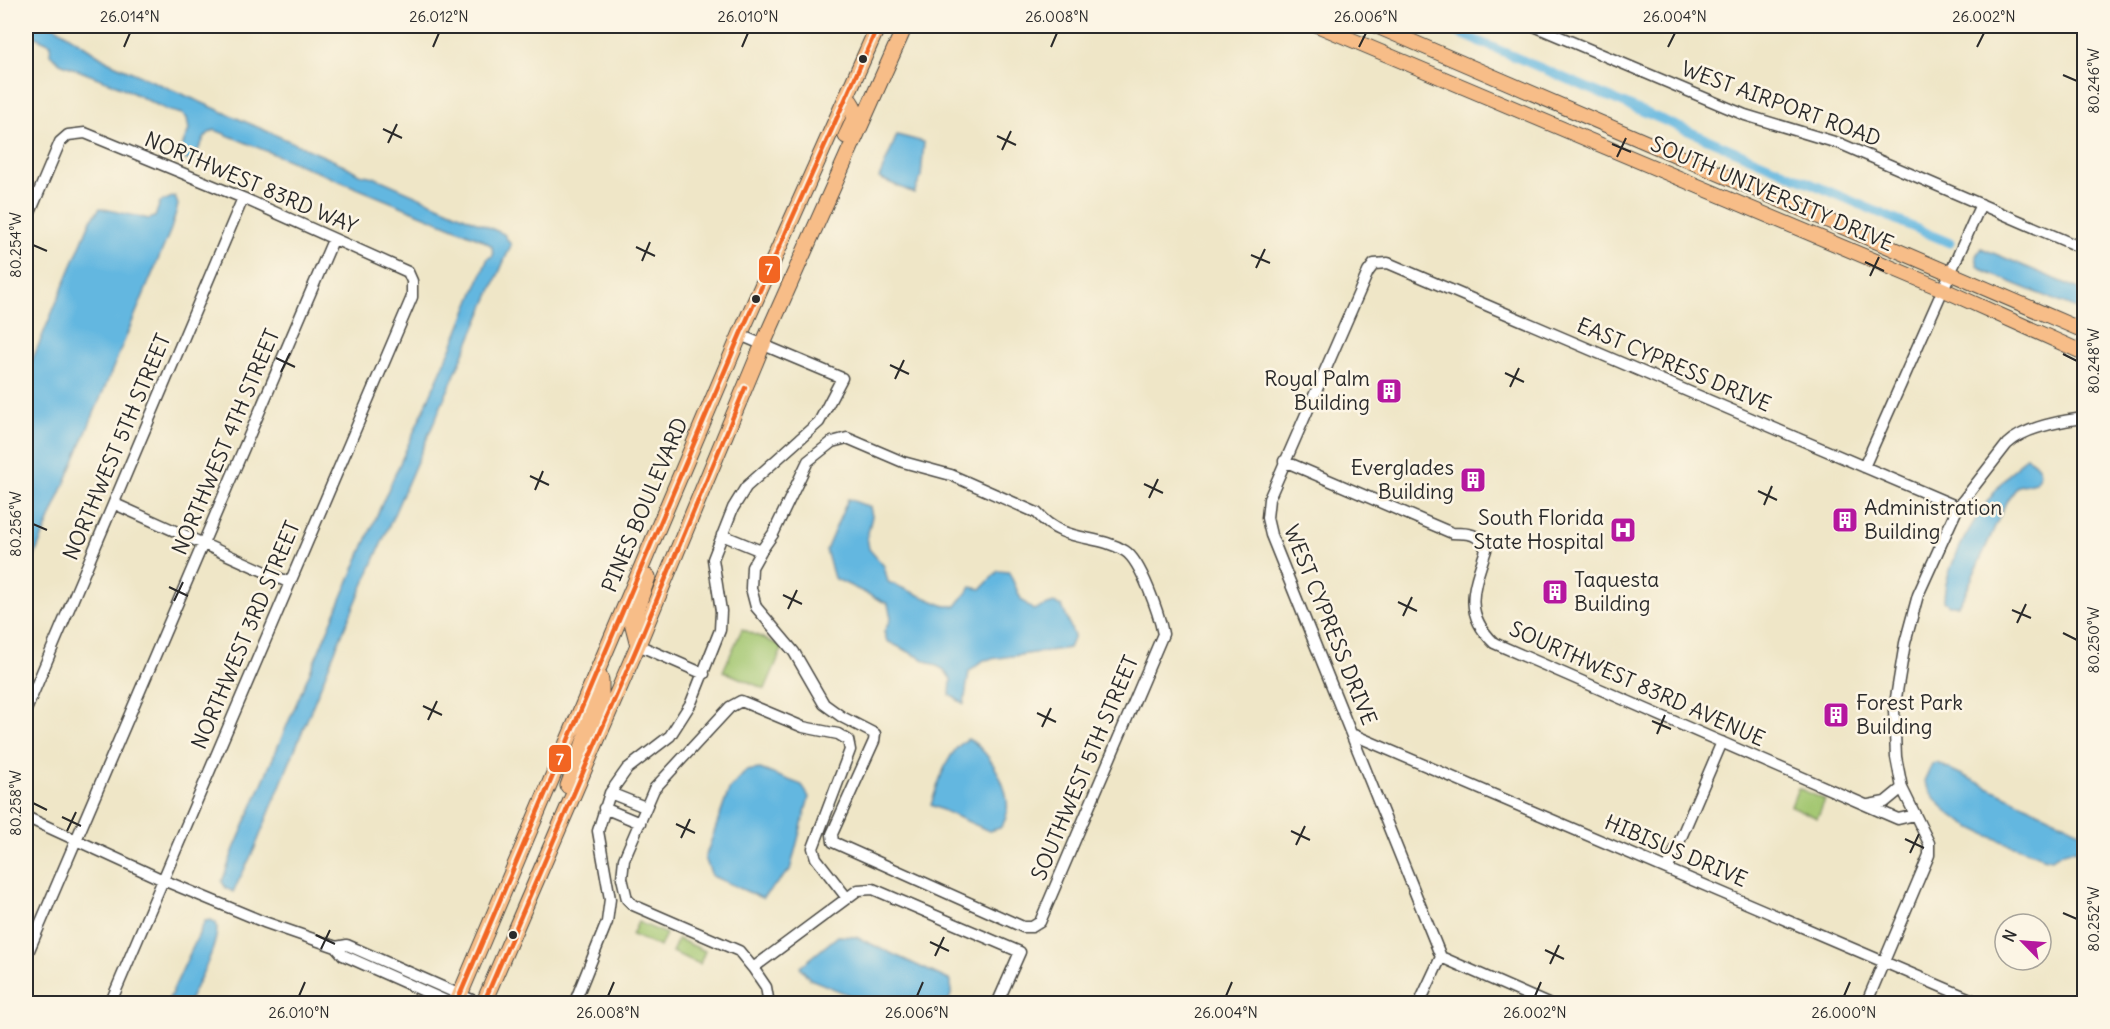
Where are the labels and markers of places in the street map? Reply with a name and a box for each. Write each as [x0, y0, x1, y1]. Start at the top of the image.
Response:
unlabelled marker [857, 53, 869, 65]
unlabelled marker [750, 293, 762, 305]
place label: Royal Palm Building [1264, 365, 1370, 416]
building icon: Royal Palm Building [1374, 376, 1404, 406]
place label: Everglades Building [1351, 454, 1454, 505]
building icon: Everglades Building [1458, 465, 1488, 495]
place label: Administration Building [1864, 494, 2003, 545]
place label: South Florida State Hospital [1474, 504, 1604, 555]
building icon: Administration Building [1830, 505, 1860, 535]
hospital icon: South Florida State Hospital [1608, 515, 1638, 545]
place label: Taquesta Building [1574, 566, 1659, 617]
building icon: Taquesta Building [1540, 577, 1570, 607]
place label: Forest Park Building [1856, 689, 1963, 740]
building icon: Forest Park Building [1821, 700, 1851, 730]
unlabelled marker [507, 929, 519, 941]

